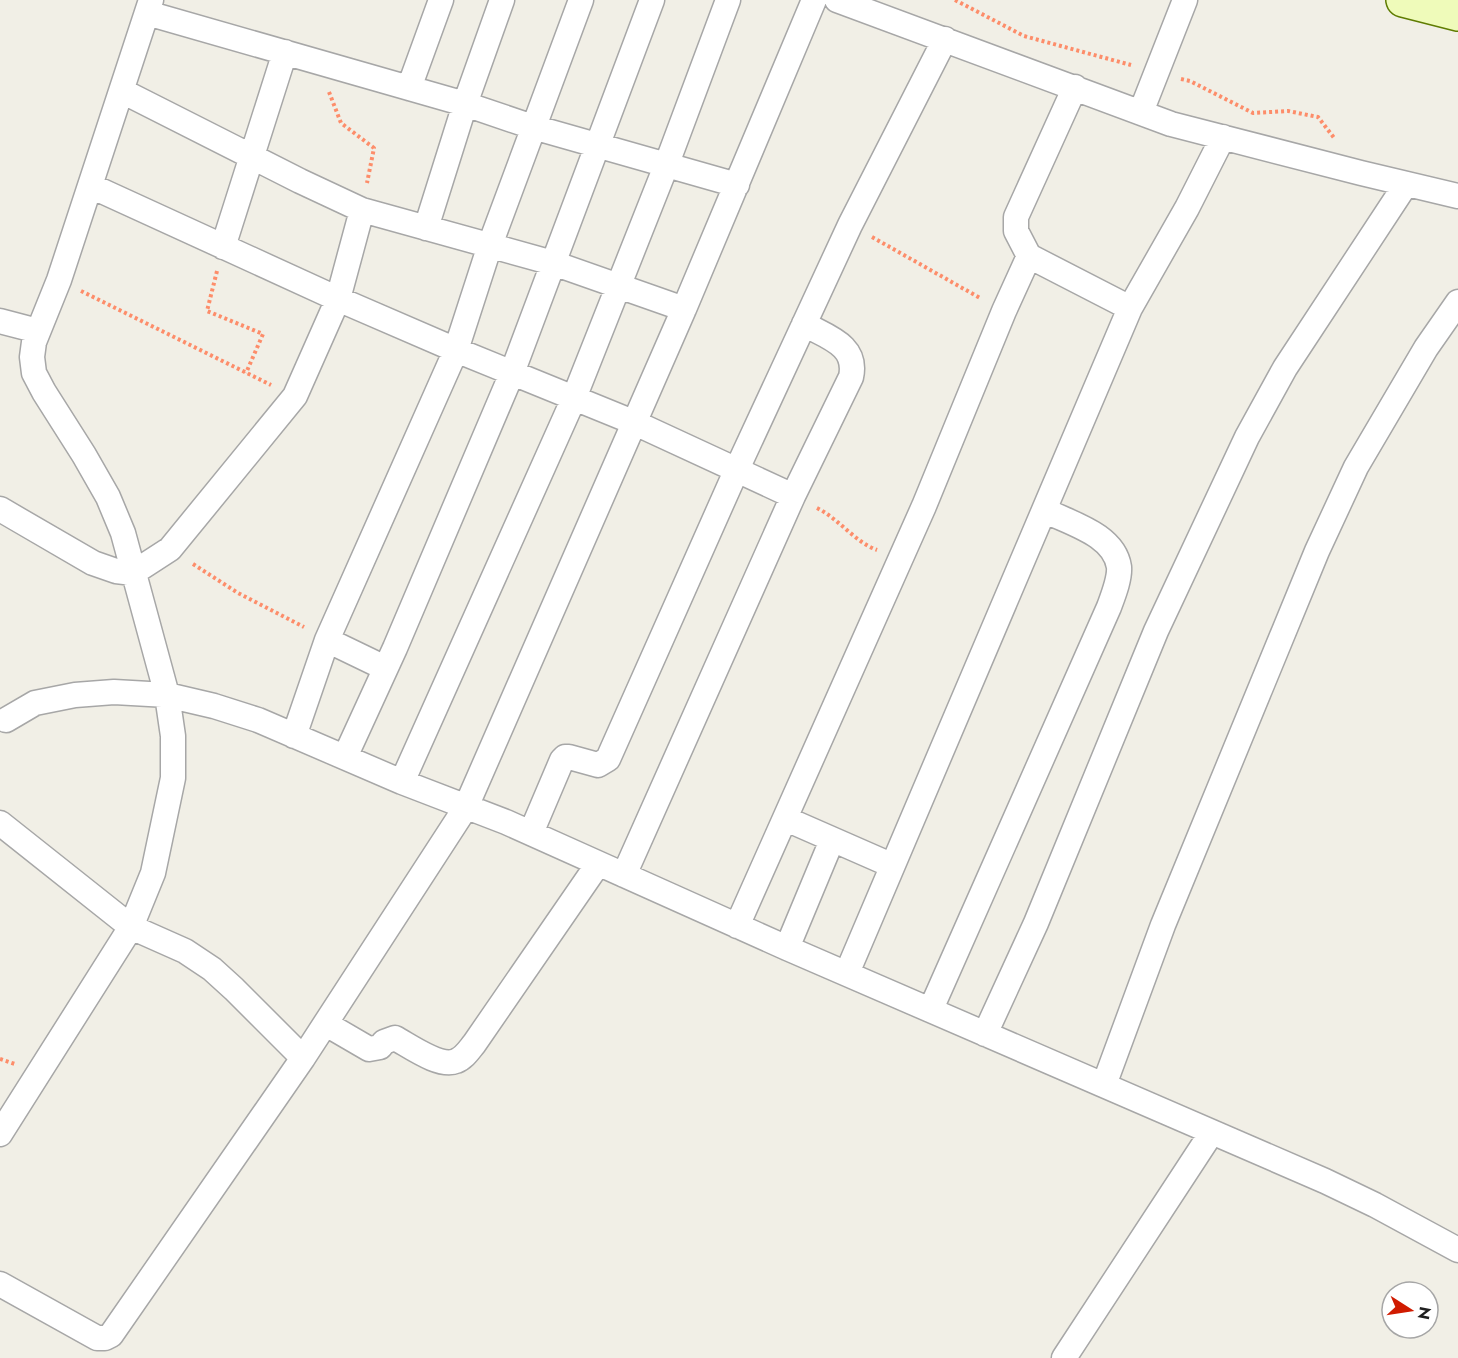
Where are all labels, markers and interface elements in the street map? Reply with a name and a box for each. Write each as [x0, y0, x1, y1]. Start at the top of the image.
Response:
north arrow [1380, 1280, 1440, 1340]
text: N [1412, 1304, 1437, 1322]

